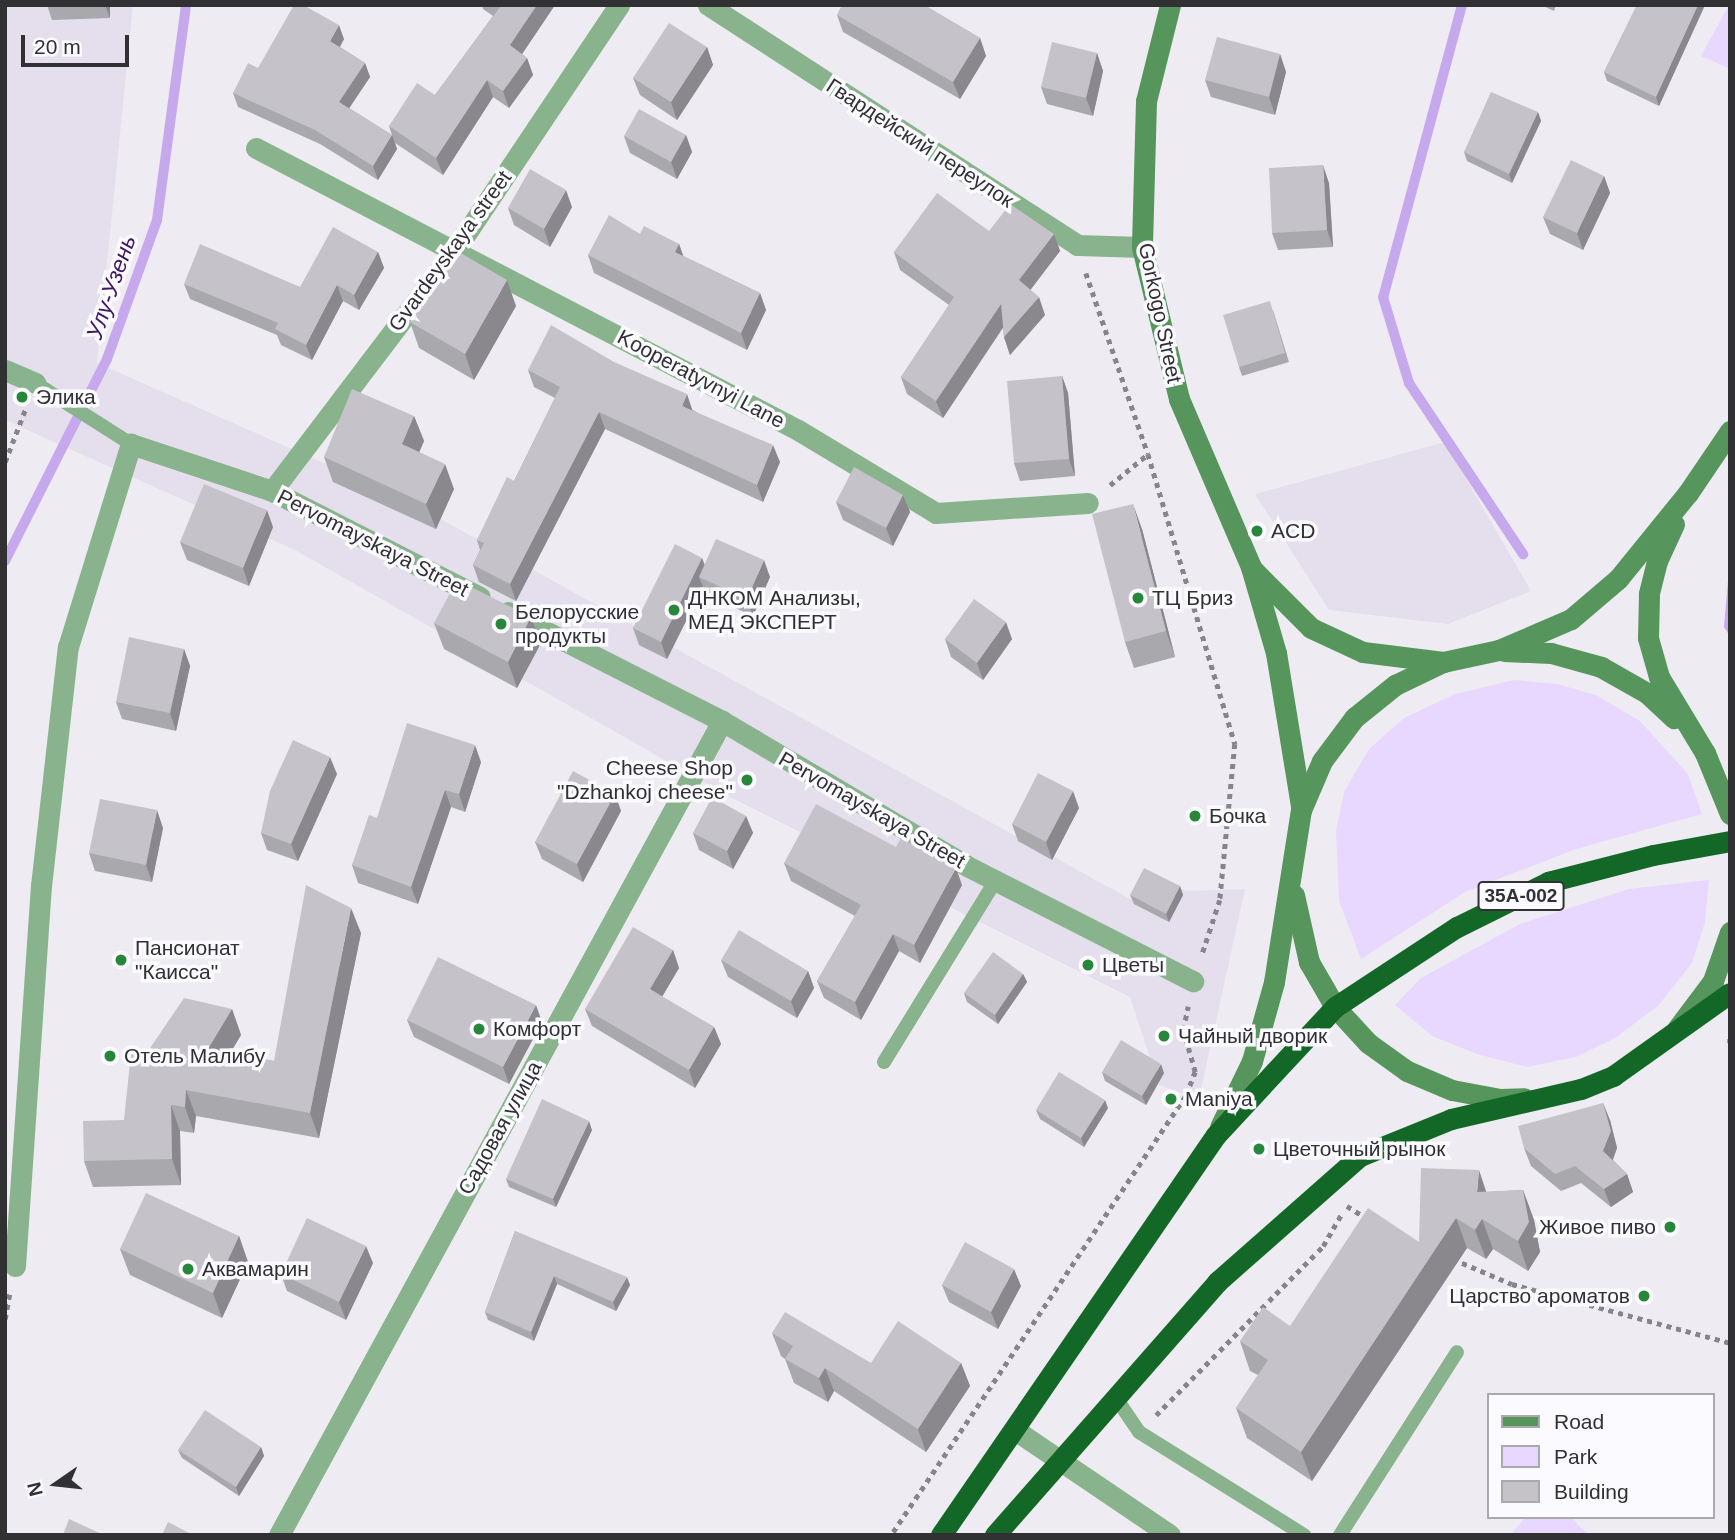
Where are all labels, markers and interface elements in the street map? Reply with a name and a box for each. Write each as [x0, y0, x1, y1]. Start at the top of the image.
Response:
scale bar [24, 21, 133, 65]
text: 20 m [34, 35, 81, 58]
street label: Гвардейский переулок [822, 73, 1018, 213]
street label: Gvardeyskaya street [383, 166, 517, 336]
water label: Улу-Узень [80, 231, 142, 343]
street label: Gorkogo Street [1133, 241, 1187, 385]
street label: Kooperatyvnyi Lane [613, 324, 789, 434]
place label: Элика [36, 384, 96, 410]
marker: Элика [14, 389, 30, 405]
street label: Pervomayskaya Street [273, 484, 473, 602]
place label: ACD [1271, 518, 1315, 544]
marker: ACD [1249, 523, 1265, 539]
place label: ДНКОМ Анализы, МЕД ЭКСПЕРТ [688, 585, 861, 635]
place label: ТЦ Бриз [1152, 585, 1233, 611]
marker: ТЦ Бриз [1130, 590, 1146, 606]
place label: Белорусские продукты [515, 599, 639, 649]
marker: ДНКОМ Анализы, МЕД ЭКСПЕРТ [666, 602, 682, 618]
marker: Белорусские продукты [493, 616, 509, 632]
street label: Pervomayskaya Street [774, 746, 970, 874]
place label: Cheese Shop "Dzhankoj cheese" [557, 755, 733, 805]
marker: Cheese Shop "Dzhankoj cheese" [739, 772, 755, 788]
place label: Бочка [1209, 803, 1266, 829]
marker: Бочка [1187, 808, 1203, 824]
road number: 35А-002 [1477, 880, 1565, 912]
place label: Пансионат "Каисса" [135, 935, 240, 985]
marker: Пансионат "Каисса" [113, 952, 129, 968]
place label: Цветы [1102, 952, 1164, 978]
marker: Цветы [1080, 957, 1096, 973]
place label: Комфорт [493, 1016, 581, 1042]
marker: Комфорт [471, 1021, 487, 1037]
place label: Чайный дворик [1178, 1023, 1327, 1049]
marker: Чайный дворик [1156, 1028, 1172, 1044]
place label: Отель Малибу [124, 1043, 265, 1069]
marker: Отель Малибу [102, 1048, 118, 1064]
street label: Садовая улица [453, 1057, 547, 1199]
place label: Maniya [1185, 1086, 1253, 1112]
marker: Maniya [1163, 1091, 1179, 1107]
place label: Цветочный рынок [1273, 1136, 1445, 1162]
marker: Цветочный рынок [1251, 1141, 1267, 1157]
place label: Живое пиво [1539, 1214, 1656, 1240]
marker: Живое пиво [1662, 1219, 1678, 1235]
place label: Аквамарин [202, 1256, 309, 1282]
marker: Аквамарин [180, 1261, 196, 1277]
place label: Царство ароматов [1449, 1283, 1630, 1309]
marker: Царство ароматов [1636, 1288, 1652, 1304]
legend [1486, 1393, 1714, 1519]
text: Road [1554, 1410, 1604, 1433]
text: Park [1554, 1445, 1597, 1468]
north arrow [21, 1449, 91, 1519]
text: N [23, 1480, 47, 1498]
text: Building [1554, 1480, 1629, 1503]

